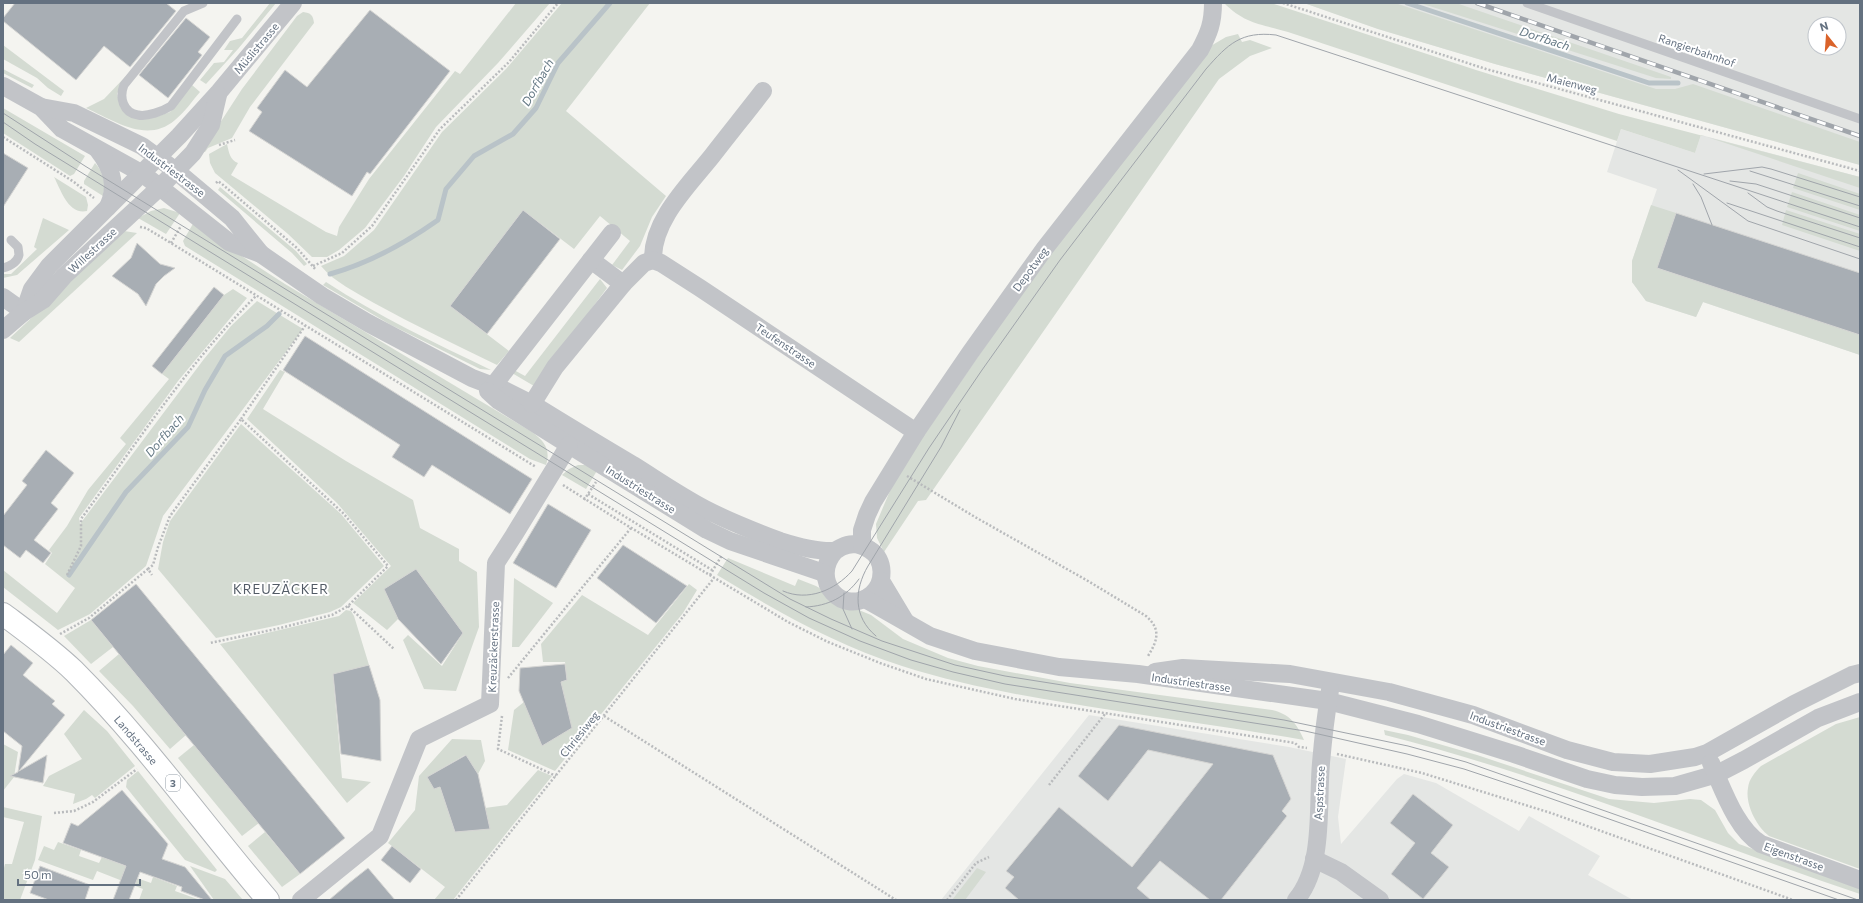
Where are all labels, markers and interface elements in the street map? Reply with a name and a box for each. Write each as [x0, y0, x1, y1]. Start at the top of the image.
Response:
north arrow [1807, 16, 1847, 56]
text: N [1818, 19, 1830, 33]
street label: Müslistrasse [231, 20, 281, 76]
water label: Dorfbach [1518, 23, 1572, 53]
street label: Rangierbahnhof [1657, 31, 1738, 69]
water label: Dorfbach [518, 56, 556, 108]
street label: Maienweg [1546, 70, 1599, 96]
street label: Industriestrasse [136, 141, 208, 199]
street label: Willestrasse [65, 224, 119, 275]
street label: Depotweg [1010, 244, 1050, 294]
street label: Teufenstrasse [753, 320, 819, 370]
water label: Dorfbach [142, 411, 186, 459]
street label: Industriestrasse [604, 462, 678, 516]
district label: KREUZÄCKER [233, 581, 329, 597]
street label: Kreuzäckerstrasse [485, 601, 501, 693]
street label: Industriestrasse [1151, 670, 1232, 694]
street label: Chriesiweg [557, 708, 601, 759]
street label: Industriestrasse [1468, 708, 1548, 748]
street label: Landstrasse [112, 712, 161, 767]
street label: Aspstrasse [1311, 765, 1327, 820]
road number: 3 [166, 775, 180, 791]
street label: Eigenstrasse [1762, 839, 1826, 873]
scale bar [18, 861, 140, 887]
text: 50 m [24, 867, 52, 881]

